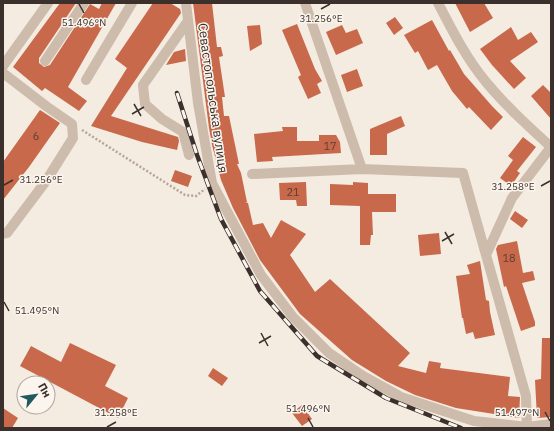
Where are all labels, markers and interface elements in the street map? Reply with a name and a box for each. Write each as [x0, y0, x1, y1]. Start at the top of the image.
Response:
text: 31.256°E [299, 12, 343, 25]
text: 51.496°N [62, 16, 106, 29]
street label: Севастопольська вулиця [194, 22, 232, 174]
house number: 6 [33, 129, 39, 143]
house number: 17 [323, 139, 337, 153]
text: 31.256°E [19, 173, 63, 186]
text: 31.258°E [491, 180, 535, 193]
house number: 21 [286, 185, 300, 199]
house number: 18 [502, 251, 516, 265]
text: 51.495°N [15, 304, 59, 317]
north arrow [16, 375, 56, 415]
text: Пн [35, 380, 54, 400]
text: 51.496°N [286, 402, 330, 415]
text: 31.258°E [94, 406, 138, 419]
text: 51.497°N [495, 406, 539, 419]

